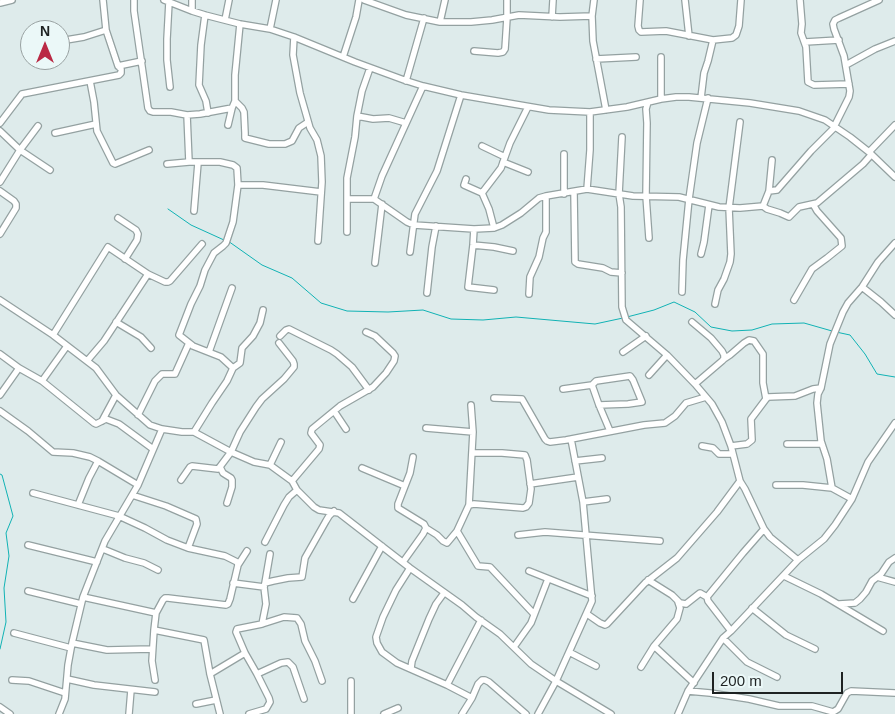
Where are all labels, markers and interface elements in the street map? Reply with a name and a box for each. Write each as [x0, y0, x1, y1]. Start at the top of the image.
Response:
north arrow [20, 20, 70, 70]
text: N [40, 23, 50, 39]
scale bar [715, 662, 846, 694]
text: 200 m [720, 672, 762, 689]

